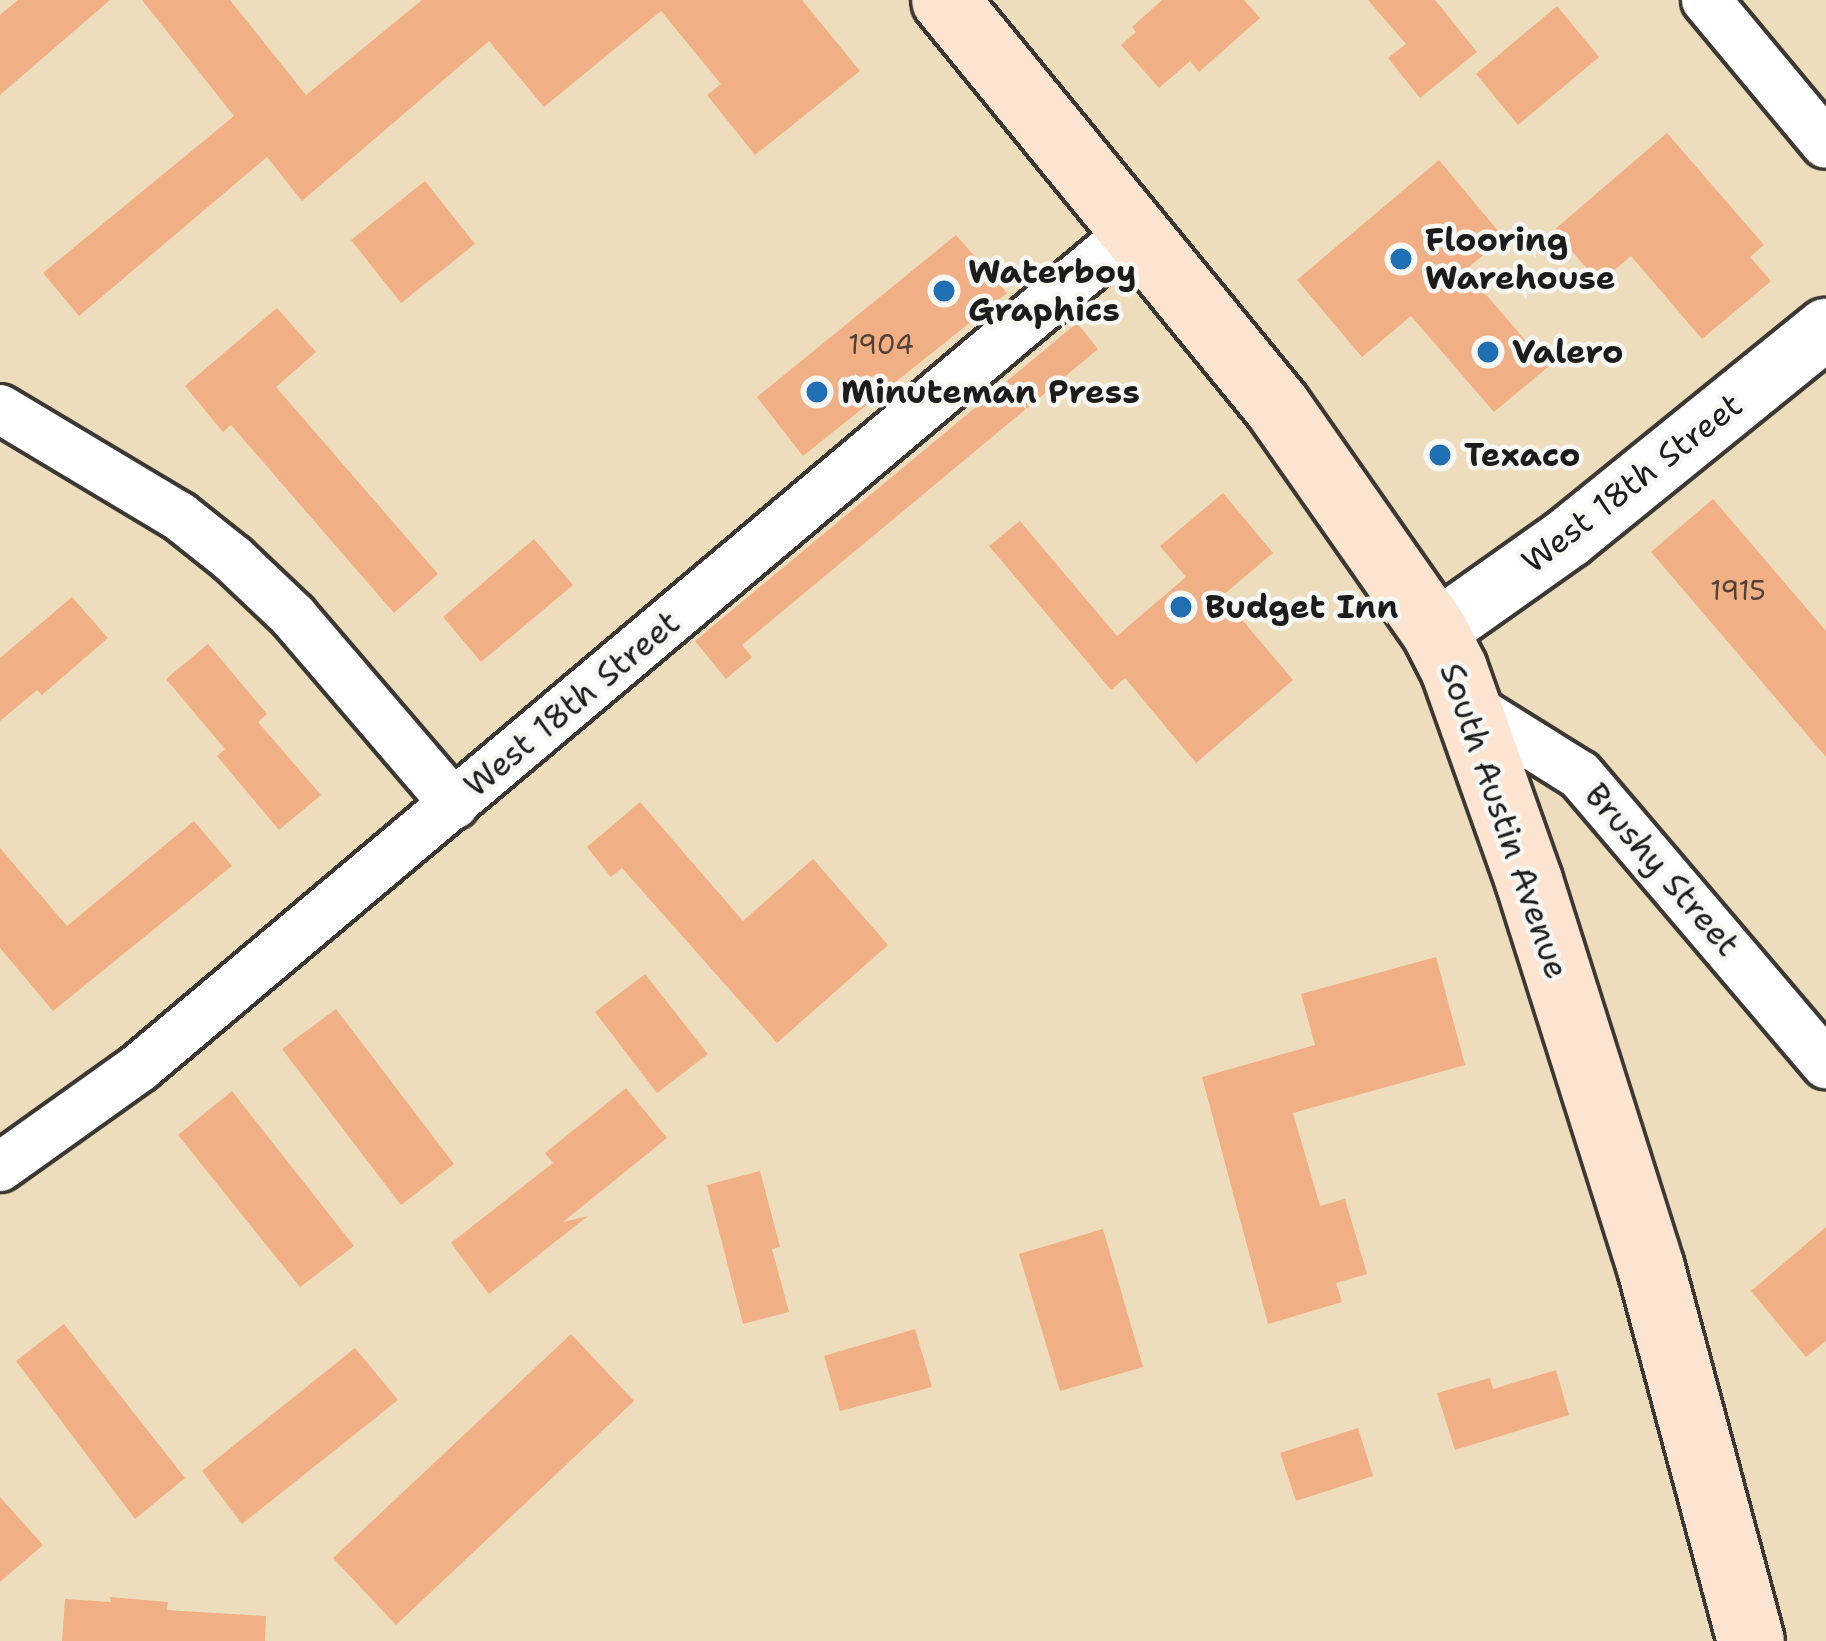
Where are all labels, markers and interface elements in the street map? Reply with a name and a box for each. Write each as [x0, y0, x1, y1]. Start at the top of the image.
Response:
place label: Flooring Warehouse [1425, 220, 1616, 298]
marker: Flooring Warehouse [1388, 246, 1414, 272]
place label: Waterboy Graphics [968, 252, 1136, 330]
marker: Waterboy Graphics [931, 278, 957, 304]
house number: 1904 [848, 329, 914, 361]
place label: Valero [1512, 332, 1623, 372]
marker: Valero [1475, 339, 1501, 365]
place label: Minuteman Press [841, 372, 1140, 412]
marker: Minuteman Press [804, 379, 830, 405]
street label: West 18th Street [1514, 385, 1750, 581]
place label: Texaco [1464, 435, 1581, 475]
marker: Texaco [1427, 442, 1453, 468]
house number: 1915 [1710, 575, 1766, 607]
place label: Budget Inn [1205, 587, 1398, 627]
marker: Budget Inn [1168, 594, 1194, 620]
street label: West 18th Street [456, 602, 688, 806]
street label: South Austin Avenue [1431, 658, 1577, 984]
street label: Brushy Street [1576, 776, 1748, 964]

